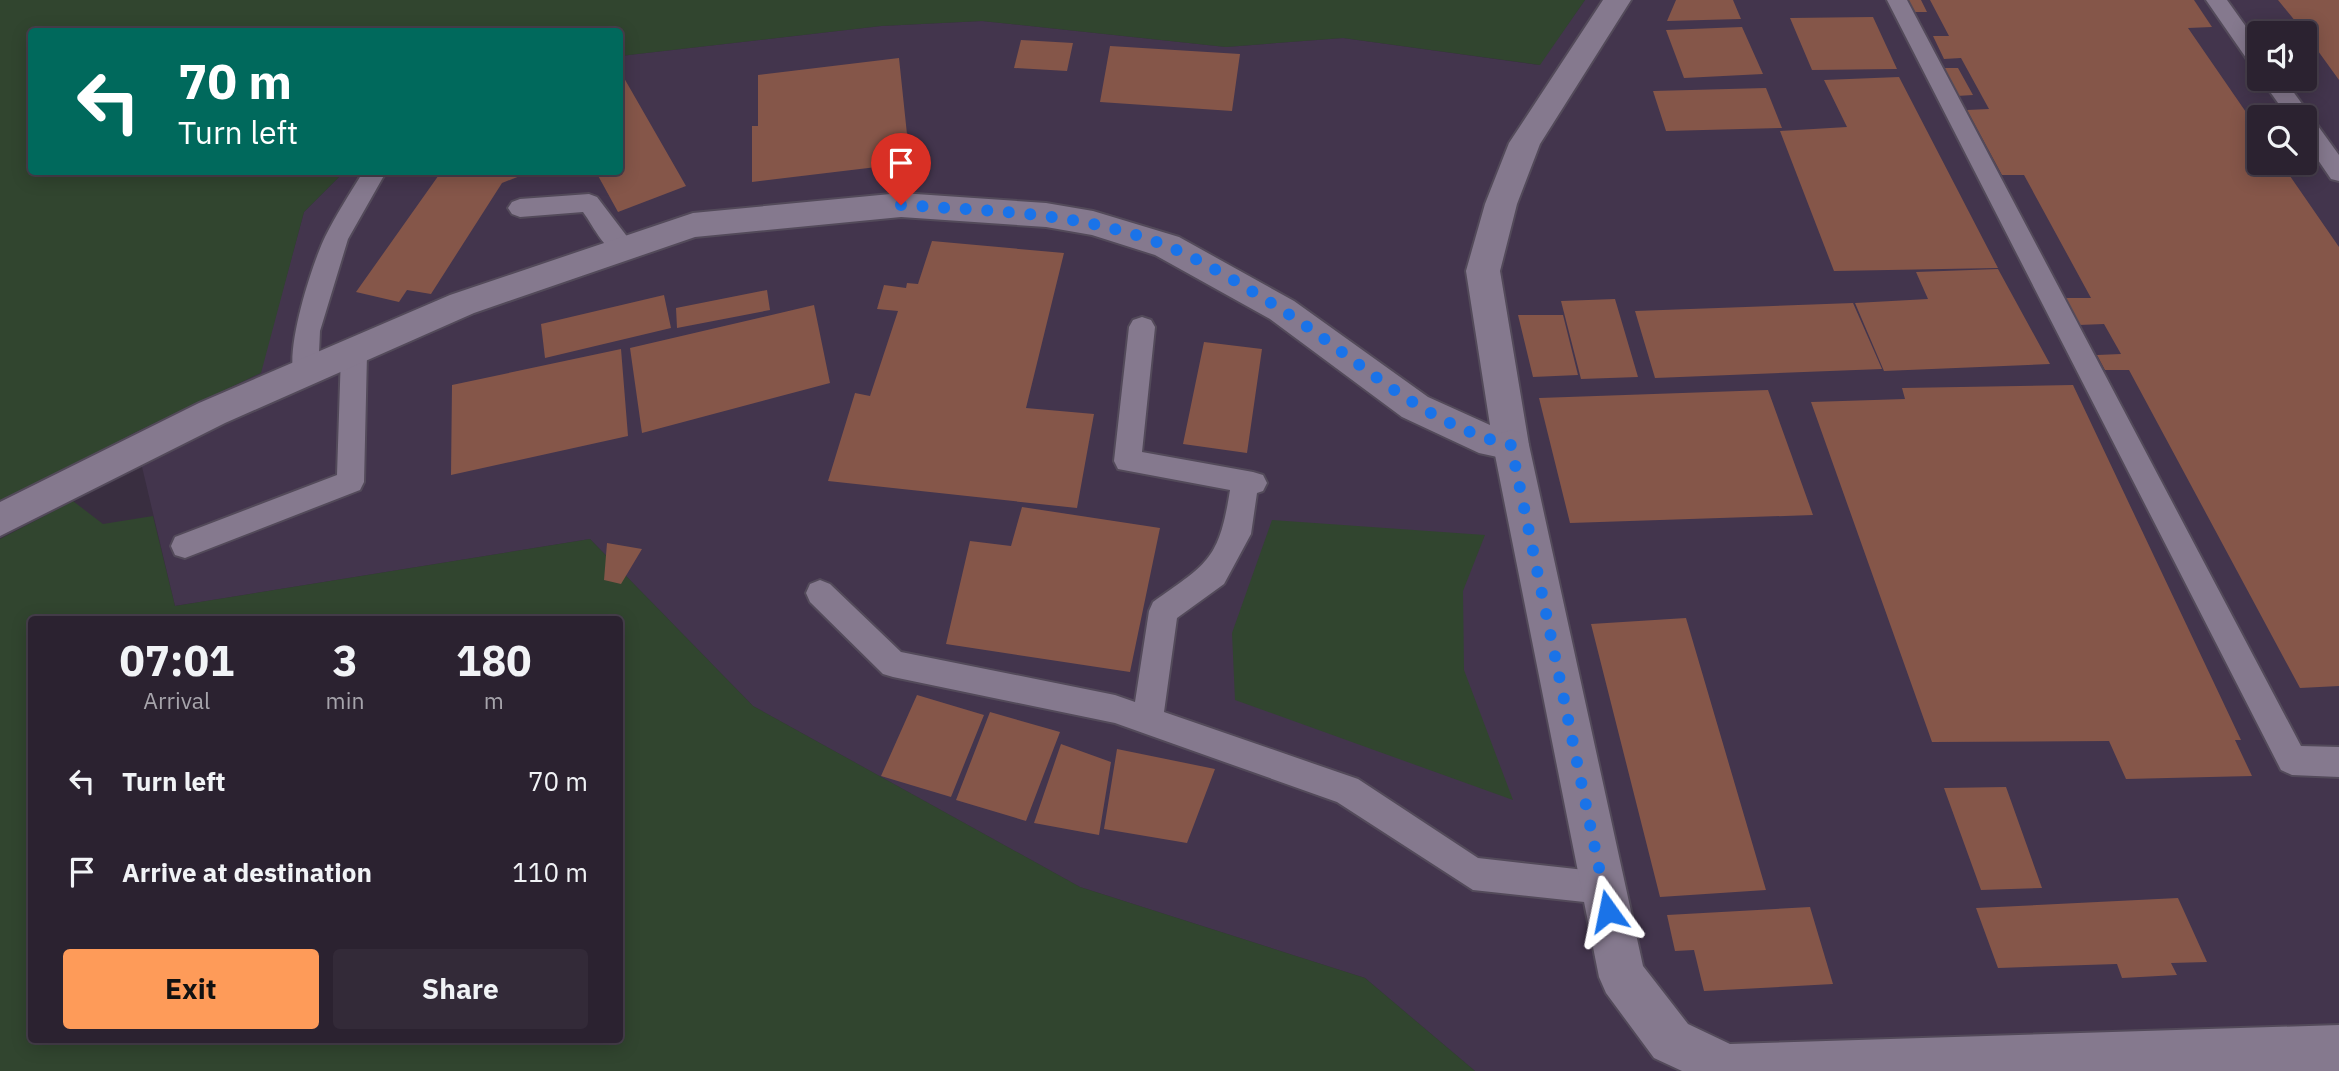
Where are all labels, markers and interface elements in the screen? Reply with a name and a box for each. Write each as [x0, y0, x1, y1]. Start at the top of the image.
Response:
map controls [2247, 21, 2317, 175]
button: sound [2247, 21, 2317, 91]
text: 70 m [178, 49, 292, 112]
icon: left [63, 56, 154, 147]
button: search [2247, 105, 2317, 175]
text: Turn left [178, 111, 298, 153]
pin [871, 133, 931, 205]
icon: arrive [882, 144, 920, 182]
text: 07:01 [119, 633, 234, 688]
text: 3 [332, 633, 358, 688]
text: 180 [456, 633, 532, 688]
text: Arrival [143, 685, 210, 715]
text: min [326, 685, 364, 715]
text: m [484, 685, 504, 715]
icon: left [63, 762, 101, 800]
text: Turn left [122, 764, 225, 798]
text: 70 m [528, 764, 588, 798]
icon: arrive [63, 853, 101, 891]
text: Arrive at destination [122, 855, 372, 889]
text: 110 m [512, 855, 588, 889]
position arrow [1571, 874, 1645, 948]
button: Exit [63, 949, 319, 1029]
button: Share [333, 949, 588, 1029]

